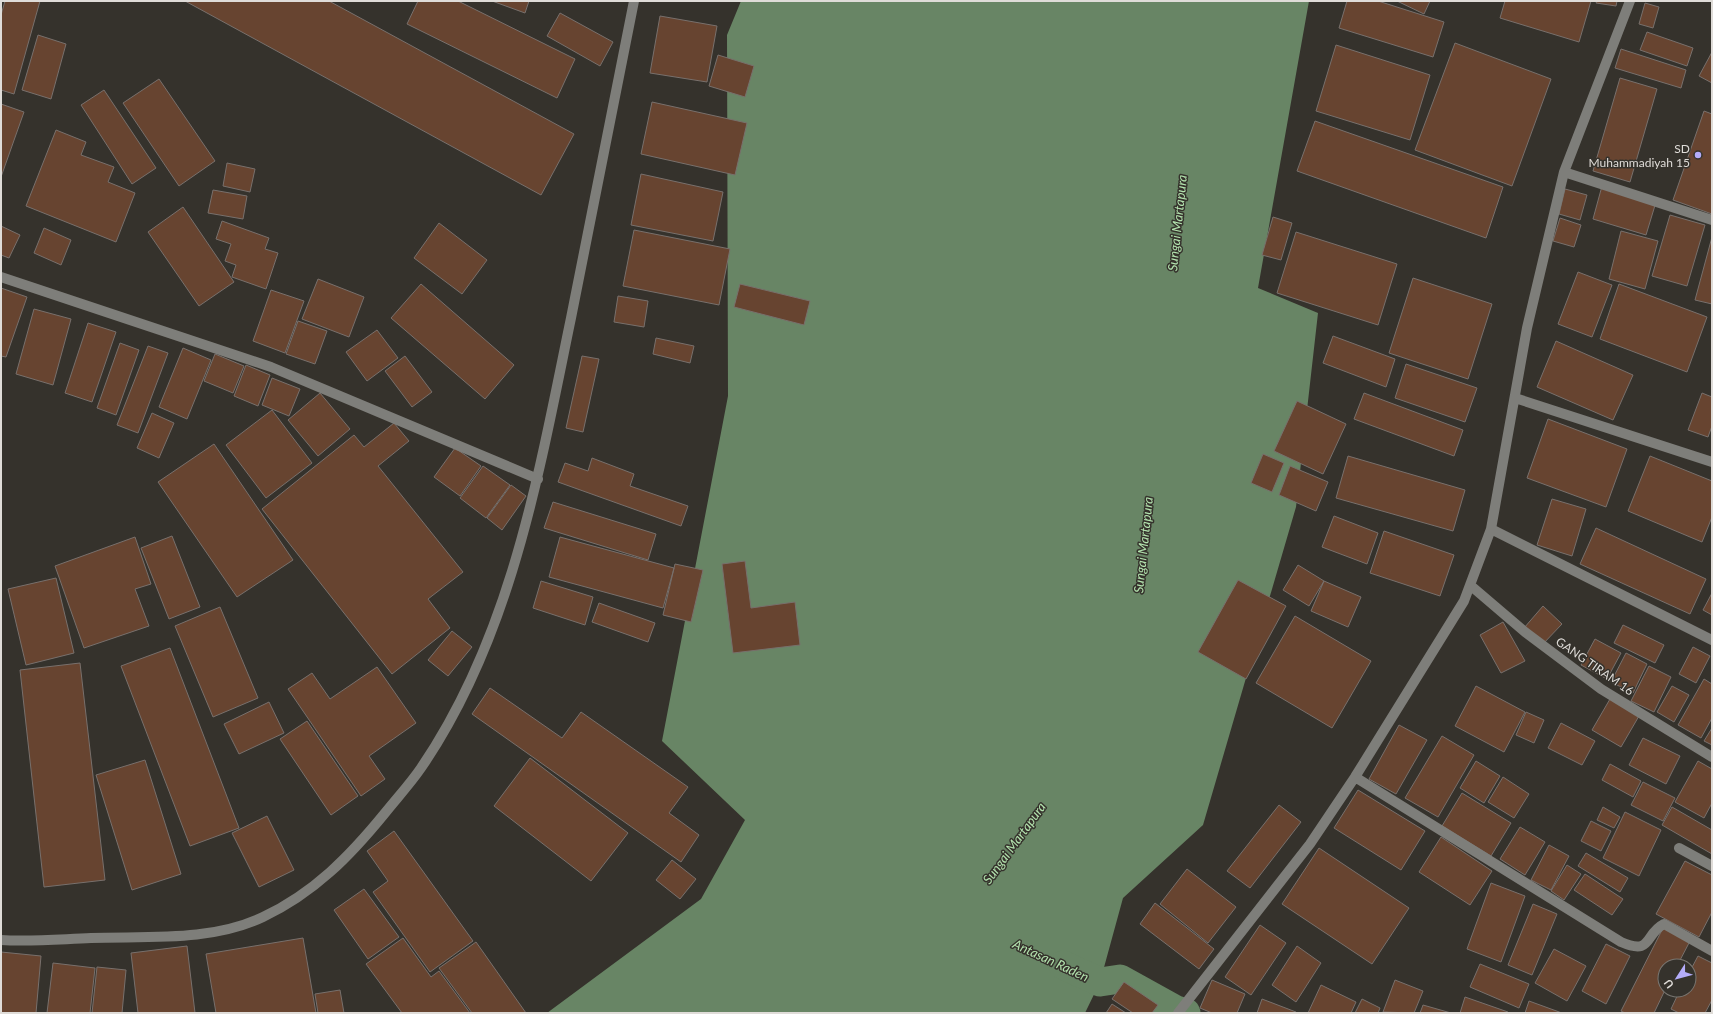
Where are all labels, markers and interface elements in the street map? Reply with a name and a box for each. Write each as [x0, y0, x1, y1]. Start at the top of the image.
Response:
place label: SD Muhammadiyah 15 [1589, 141, 1690, 170]
marker: SD Muhammadiyah 15 [1693, 150, 1703, 160]
water label: Sungai Martapura [1164, 174, 1190, 272]
water label: Sungai Martapura [1130, 496, 1156, 594]
street label: GANG TIRAM 16 [1553, 634, 1637, 698]
water label: Sungai Martapura [979, 799, 1049, 887]
water label: Antasan Raden [1010, 935, 1092, 985]
north arrow [1657, 958, 1697, 998]
text: U [1661, 977, 1676, 991]

